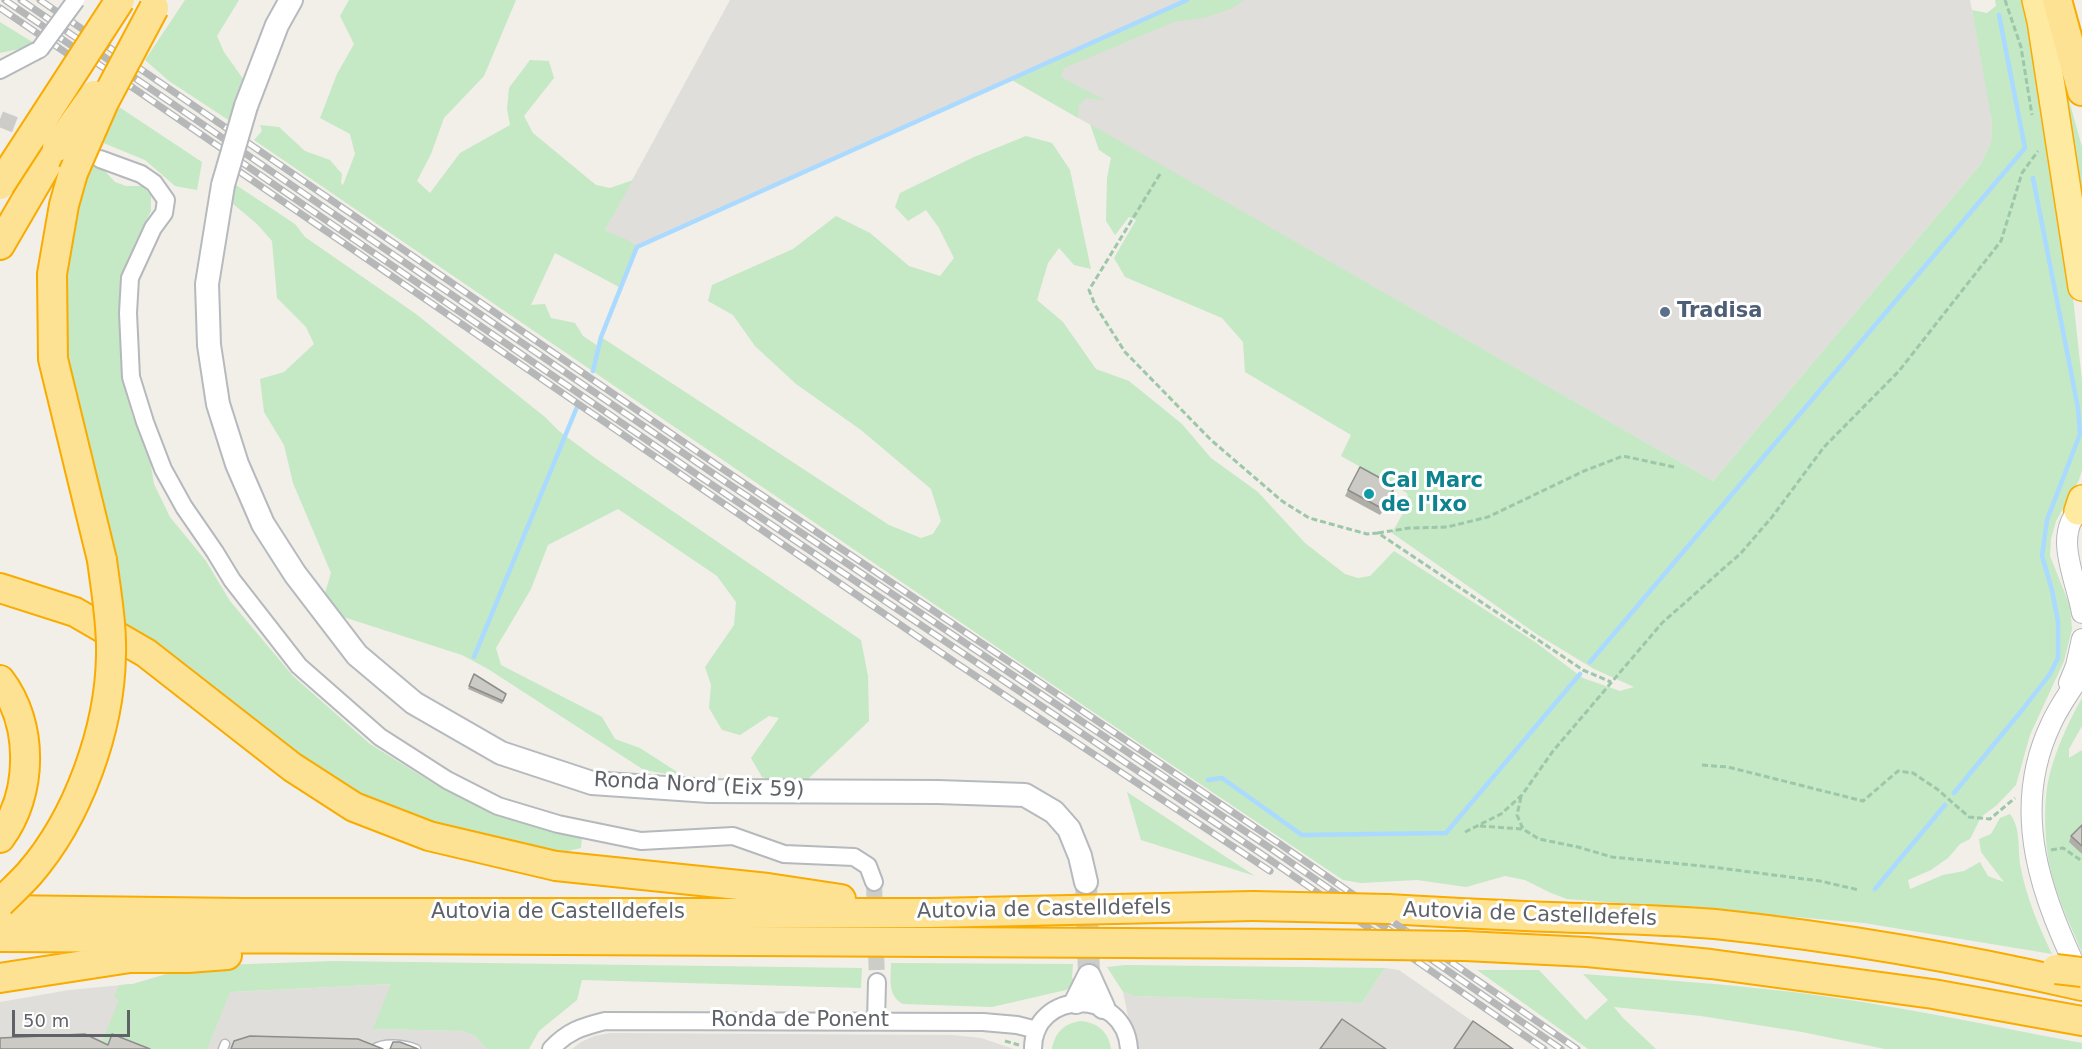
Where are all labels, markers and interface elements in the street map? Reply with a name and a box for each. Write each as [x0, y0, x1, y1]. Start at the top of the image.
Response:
place label: Tradisa [1677, 299, 1762, 325]
marker: Tradisa [1658, 305, 1672, 319]
place label: Cal Marc de l'Ixo [1381, 469, 1483, 519]
marker: Cal Marc de l'Ixo [1362, 487, 1376, 501]
street label: Ronda Nord (Eix 59) [593, 768, 805, 804]
street label: Autovia de Castelldefels [917, 895, 1171, 925]
street label: Autovia de Castelldefels [1403, 898, 1657, 932]
street label: Autovia de Castelldefels [431, 900, 685, 926]
scale bar [15, 998, 134, 1036]
street label: Ronda de Ponent [711, 1008, 889, 1034]
text: 50 m [23, 1010, 69, 1031]

